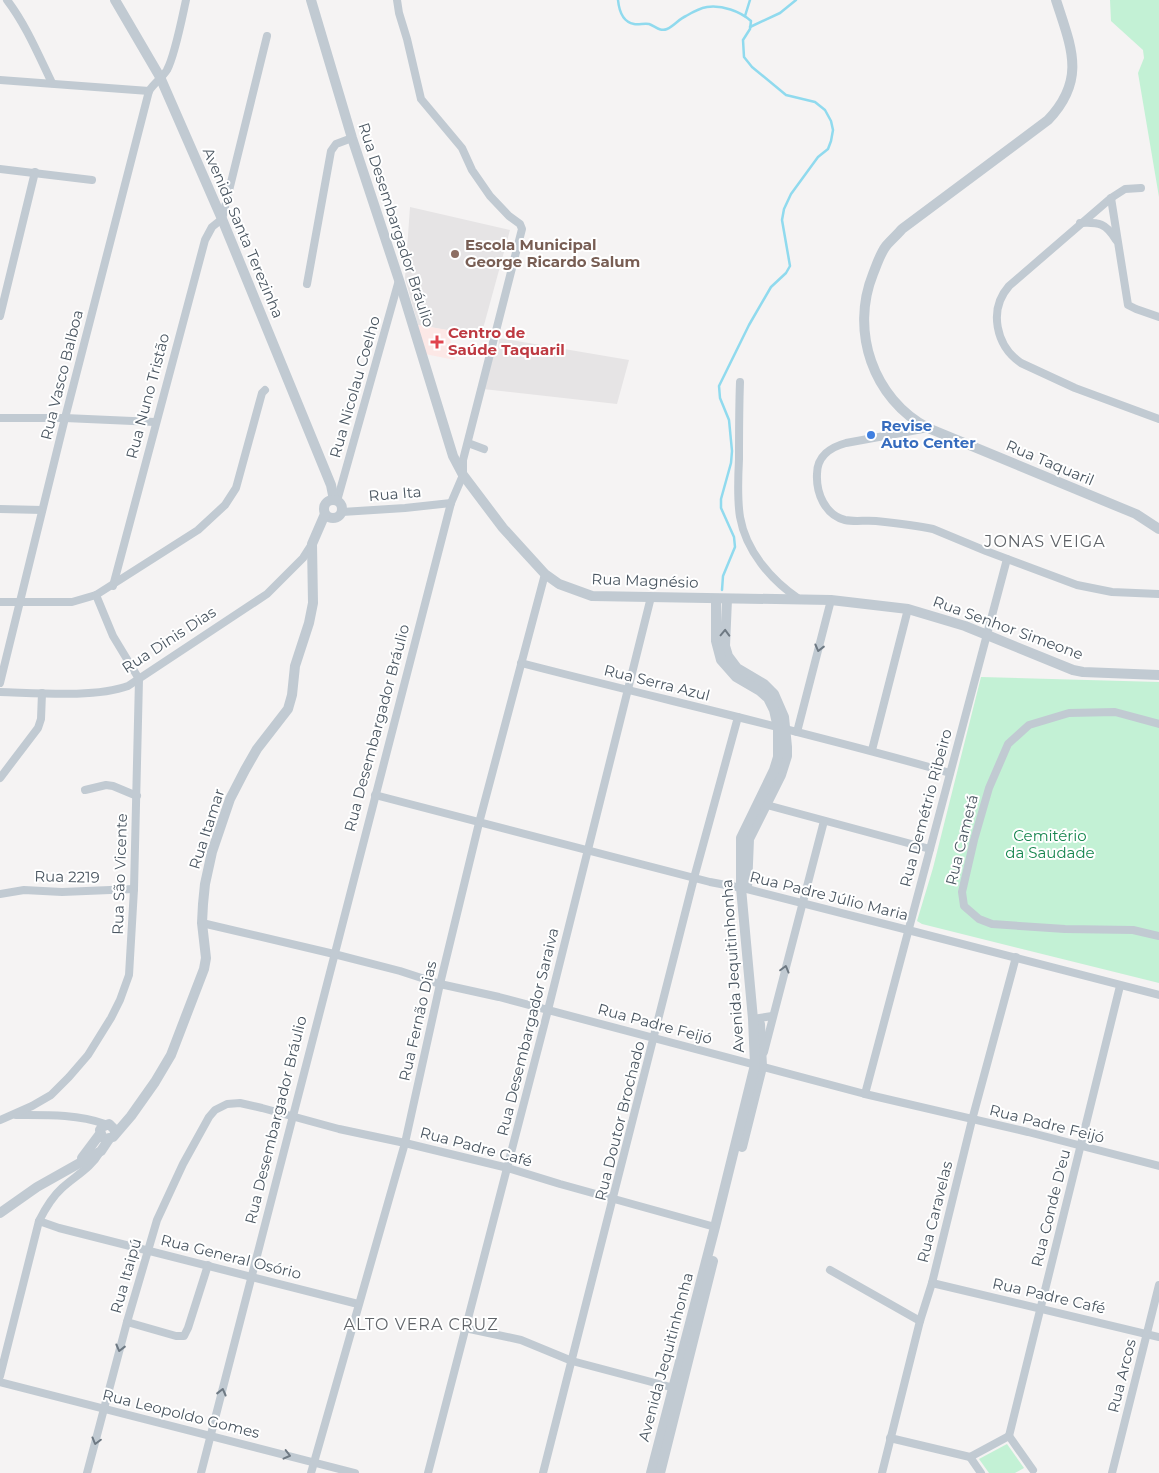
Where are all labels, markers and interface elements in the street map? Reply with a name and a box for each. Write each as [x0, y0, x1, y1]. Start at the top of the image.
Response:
street label: Rua Desembargador Bráulio [354, 120, 439, 330]
street label: Avenida Santa Terezinha [199, 145, 288, 321]
place label: Escola Municipal George Ricardo Salum [465, 235, 640, 271]
marker: Escola Municipal George Ricardo Salum [449, 248, 461, 260]
street label: Rua Vasco Balboa [36, 308, 87, 442]
street label: Rua Nicolau Coelho [325, 314, 384, 460]
place label: Centro de Saúde Taquaril [448, 323, 565, 359]
street label: Rua Nuno Tristão [122, 331, 173, 461]
marker: Centro de Saúde Taquaril [430, 335, 444, 349]
place label: Revise Auto Center [880, 416, 976, 452]
marker: Revise Auto Center [865, 429, 877, 441]
street label: Rua Taquaril [1003, 435, 1097, 490]
street label: Rua Ita [368, 482, 422, 505]
district label: JONAS VEIGA [983, 532, 1106, 551]
street label: Rua Magnésio [591, 569, 699, 592]
street label: Rua Senhor Simeone [930, 592, 1086, 664]
street label: Rua Dinis Dias [118, 602, 219, 677]
street label: Rua Desembargador Bráulio [340, 622, 413, 834]
one-way arrow [720, 629, 731, 637]
one-way arrow [814, 643, 824, 651]
street label: Rua Serra Azul [602, 660, 712, 705]
street label: Rua Demétrio Ribeiro [895, 727, 956, 889]
street label: Rua Itamar [185, 786, 228, 872]
street label: Rua Cametá [941, 793, 982, 887]
street label: Rua São Vicente [108, 813, 131, 935]
park label: Cemitério da Saudade [1005, 826, 1095, 862]
street label: Rua 2219 [34, 866, 100, 887]
street label: Rua Padre Júlio Maria [748, 867, 911, 924]
street label: Avenida Jequitinhonha [717, 879, 748, 1054]
street label: Rua Desembargador Saraiva [492, 926, 563, 1138]
street label: Rua Fernão Dias [394, 959, 441, 1083]
one-way arrow [779, 965, 789, 973]
street label: Rua Padre Feijó [596, 999, 715, 1048]
street label: Rua Desembargador Bráulio [240, 1014, 311, 1226]
street label: Rua Doutor Brochado [590, 1039, 649, 1203]
street label: Rua Padre Feijó [988, 1100, 1107, 1147]
street label: Rua Padre Café [418, 1122, 534, 1171]
street label: Rua Conde D'eu [1027, 1147, 1074, 1269]
street label: Rua Caravelas [913, 1159, 956, 1265]
street label: Rua General Osório [159, 1230, 303, 1283]
street label: Rua Itaipú [106, 1236, 145, 1316]
street label: Avenida Jequitinhonha [634, 1270, 697, 1443]
street label: Rua Padre Café [991, 1273, 1108, 1318]
district label: ALTO VERA CRUZ [343, 1315, 499, 1334]
street label: Rua Arcos [1103, 1337, 1140, 1415]
one-way arrow [115, 1344, 126, 1352]
street label: Rua Leopoldo Gomes [101, 1385, 262, 1442]
one-way arrow [216, 1387, 227, 1396]
one-way arrow [91, 1436, 102, 1445]
one-way arrow [283, 1449, 292, 1460]

